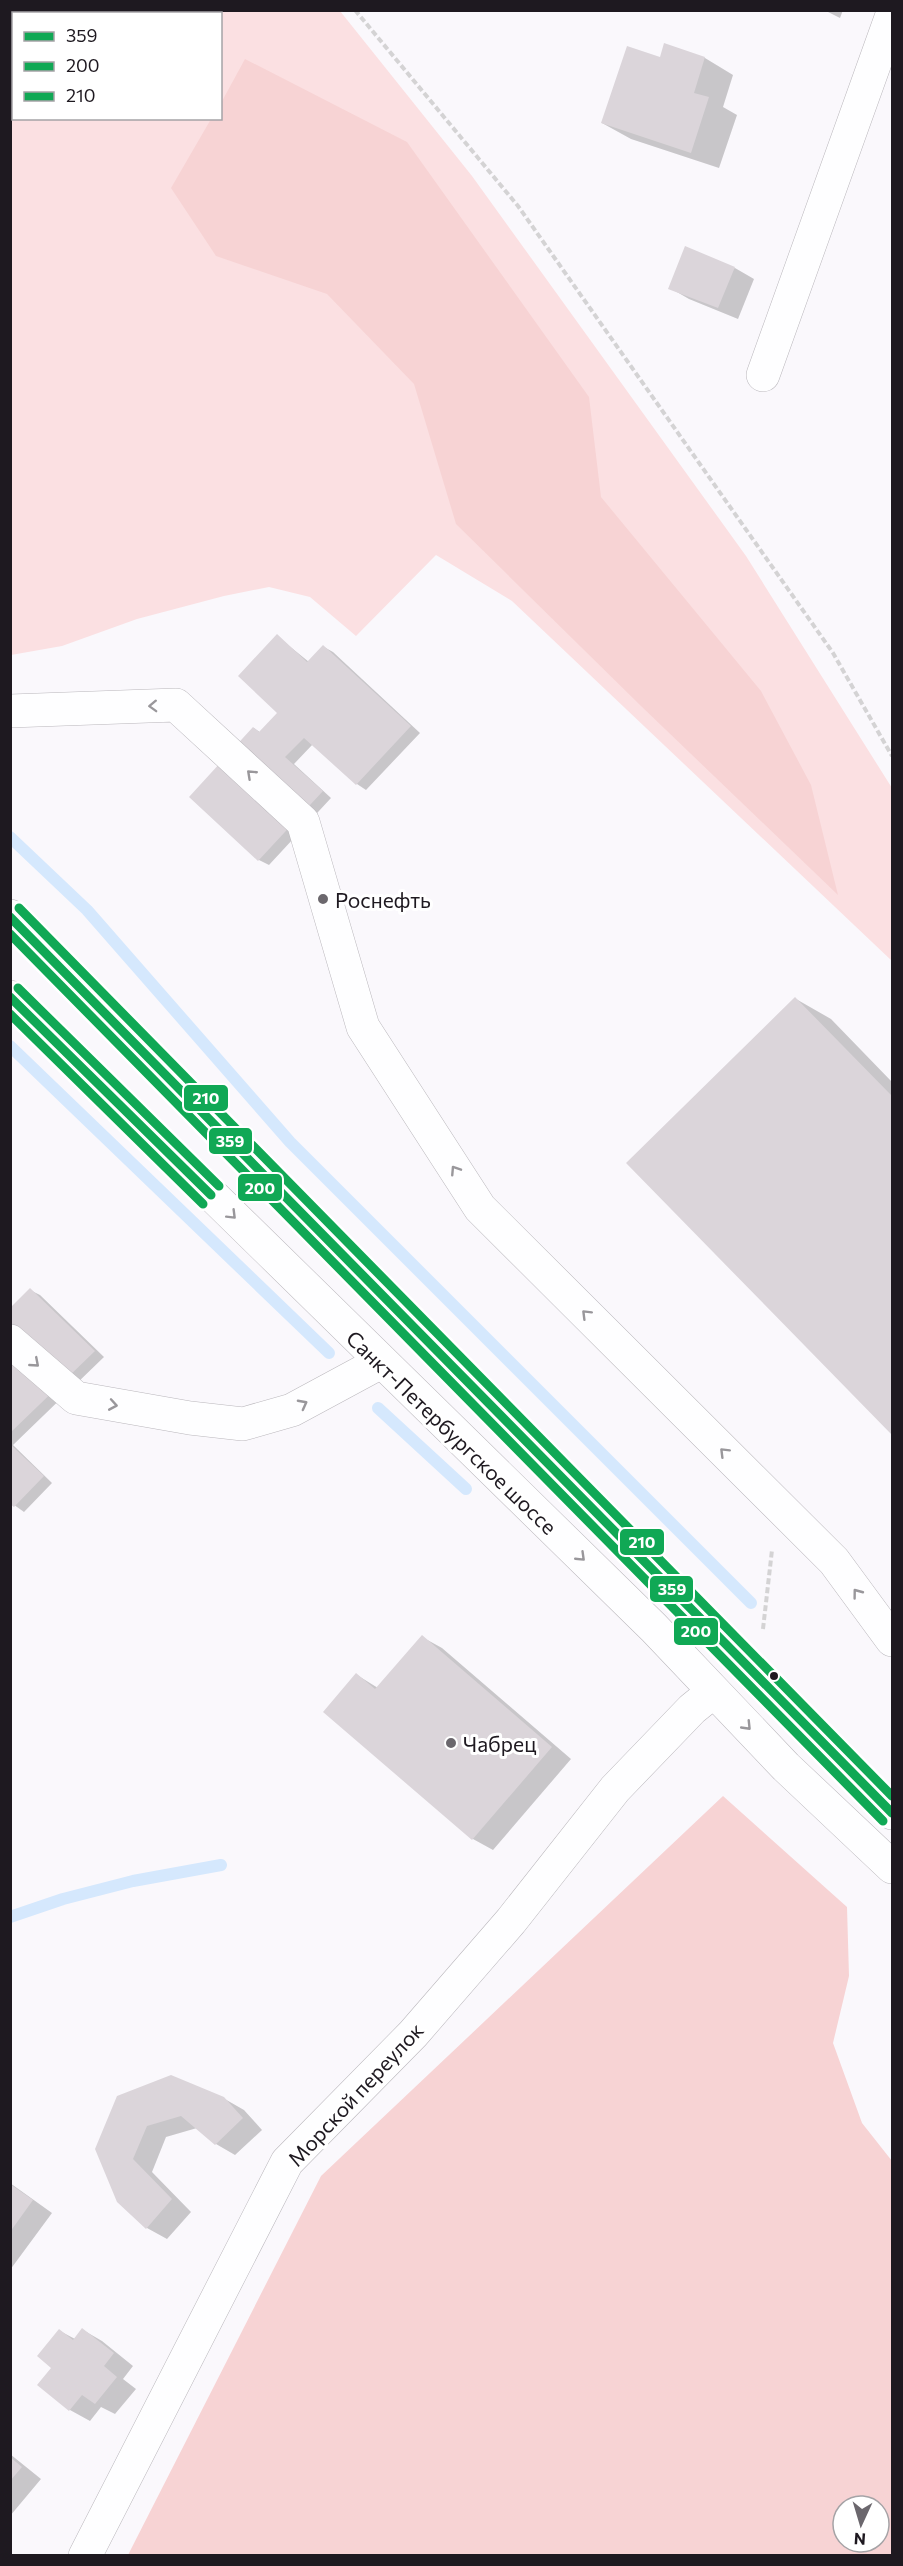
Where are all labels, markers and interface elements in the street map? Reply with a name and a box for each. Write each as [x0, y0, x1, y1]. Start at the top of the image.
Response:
legend [12, 12, 222, 120]
text: 359 [66, 24, 98, 46]
text: 200 [66, 54, 99, 76]
text: 210 [66, 84, 95, 106]
one-way arrow [148, 699, 157, 712]
one-way arrow [248, 770, 258, 781]
place label: Роснефть [335, 887, 431, 912]
marker: Роснефть [316, 892, 330, 906]
line badge: 210 [183, 1084, 229, 1112]
text: 210 [193, 1088, 219, 1107]
line badge: 359 [208, 1127, 253, 1155]
text: 359 [216, 1131, 244, 1150]
one-way arrow [451, 1166, 463, 1176]
line badge: 200 [237, 1173, 283, 1202]
text: 200 [245, 1178, 275, 1197]
one-way arrow [225, 1208, 235, 1219]
one-way arrow [582, 1310, 593, 1321]
street label: Санкт-Петербургское шоссе [342, 1325, 562, 1539]
one-way arrow [28, 1356, 39, 1367]
one-way arrow [107, 1398, 117, 1411]
one-way arrow [296, 1400, 307, 1411]
one-way arrow [720, 1448, 731, 1459]
line badge: 210 [619, 1528, 665, 1556]
text: 210 [629, 1532, 655, 1551]
one-way arrow [574, 1550, 584, 1561]
line badge: 359 [649, 1575, 694, 1603]
text: 359 [658, 1579, 686, 1598]
one-way arrow [854, 1589, 865, 1600]
line badge: 200 [673, 1617, 719, 1646]
text: 200 [681, 1621, 711, 1640]
unlabelled marker [768, 1670, 780, 1682]
one-way arrow [739, 1719, 750, 1730]
place label: Чабрец [463, 1731, 536, 1756]
marker: Чабрец [444, 1736, 458, 1750]
street label: Морской переулок [282, 2017, 428, 2171]
north arrow [831, 2494, 891, 2554]
text: N [853, 2530, 867, 2549]

